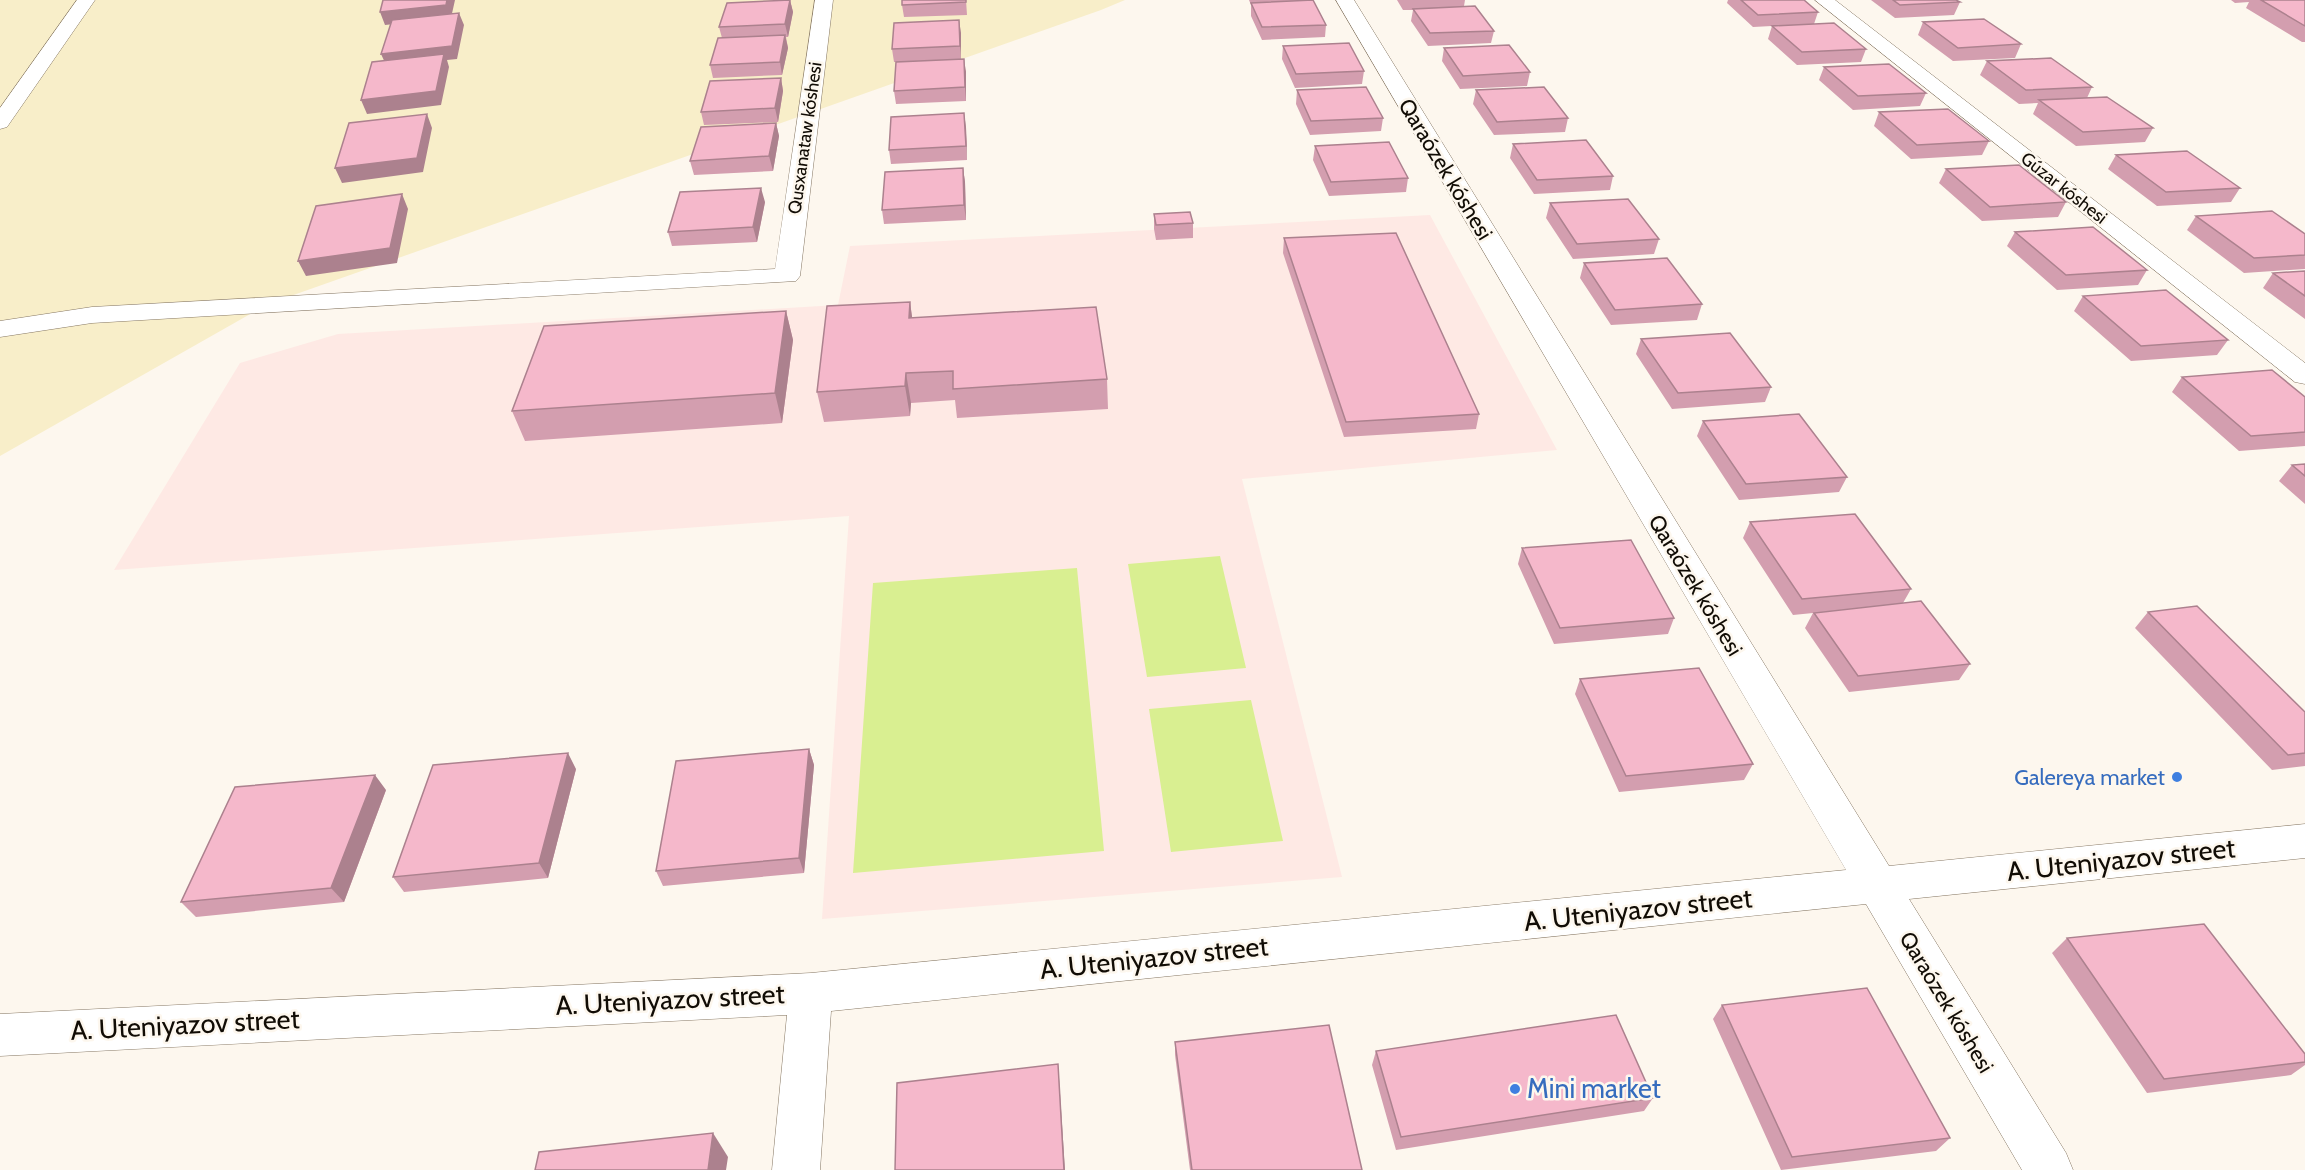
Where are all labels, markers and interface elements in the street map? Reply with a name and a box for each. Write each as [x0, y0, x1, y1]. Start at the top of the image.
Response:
street label: Qusxanataw kóshesi [783, 61, 827, 215]
street label: Qaraózek kóshesi [1393, 94, 1498, 245]
street label: Gúzar kóshesi [2016, 147, 2112, 229]
street label: Qaraózek kóshesi [1643, 510, 1748, 661]
place label: Galereya market [2014, 764, 2166, 791]
marker: Galereya market [2170, 770, 2184, 784]
street label: A. Uteniyazov street [2005, 831, 2237, 888]
street label: A. Uteniyazov street [1522, 881, 1754, 938]
street label: Qaraózek kóshesi [1894, 927, 1999, 1078]
street label: A. Uteniyazov street [1038, 929, 1270, 986]
street label: A. Uteniyazov street [555, 977, 785, 1022]
street label: A. Uteniyazov street [70, 1002, 300, 1047]
place label: Mini market [1527, 1072, 1661, 1105]
marker: Mini market [1508, 1082, 1522, 1096]

